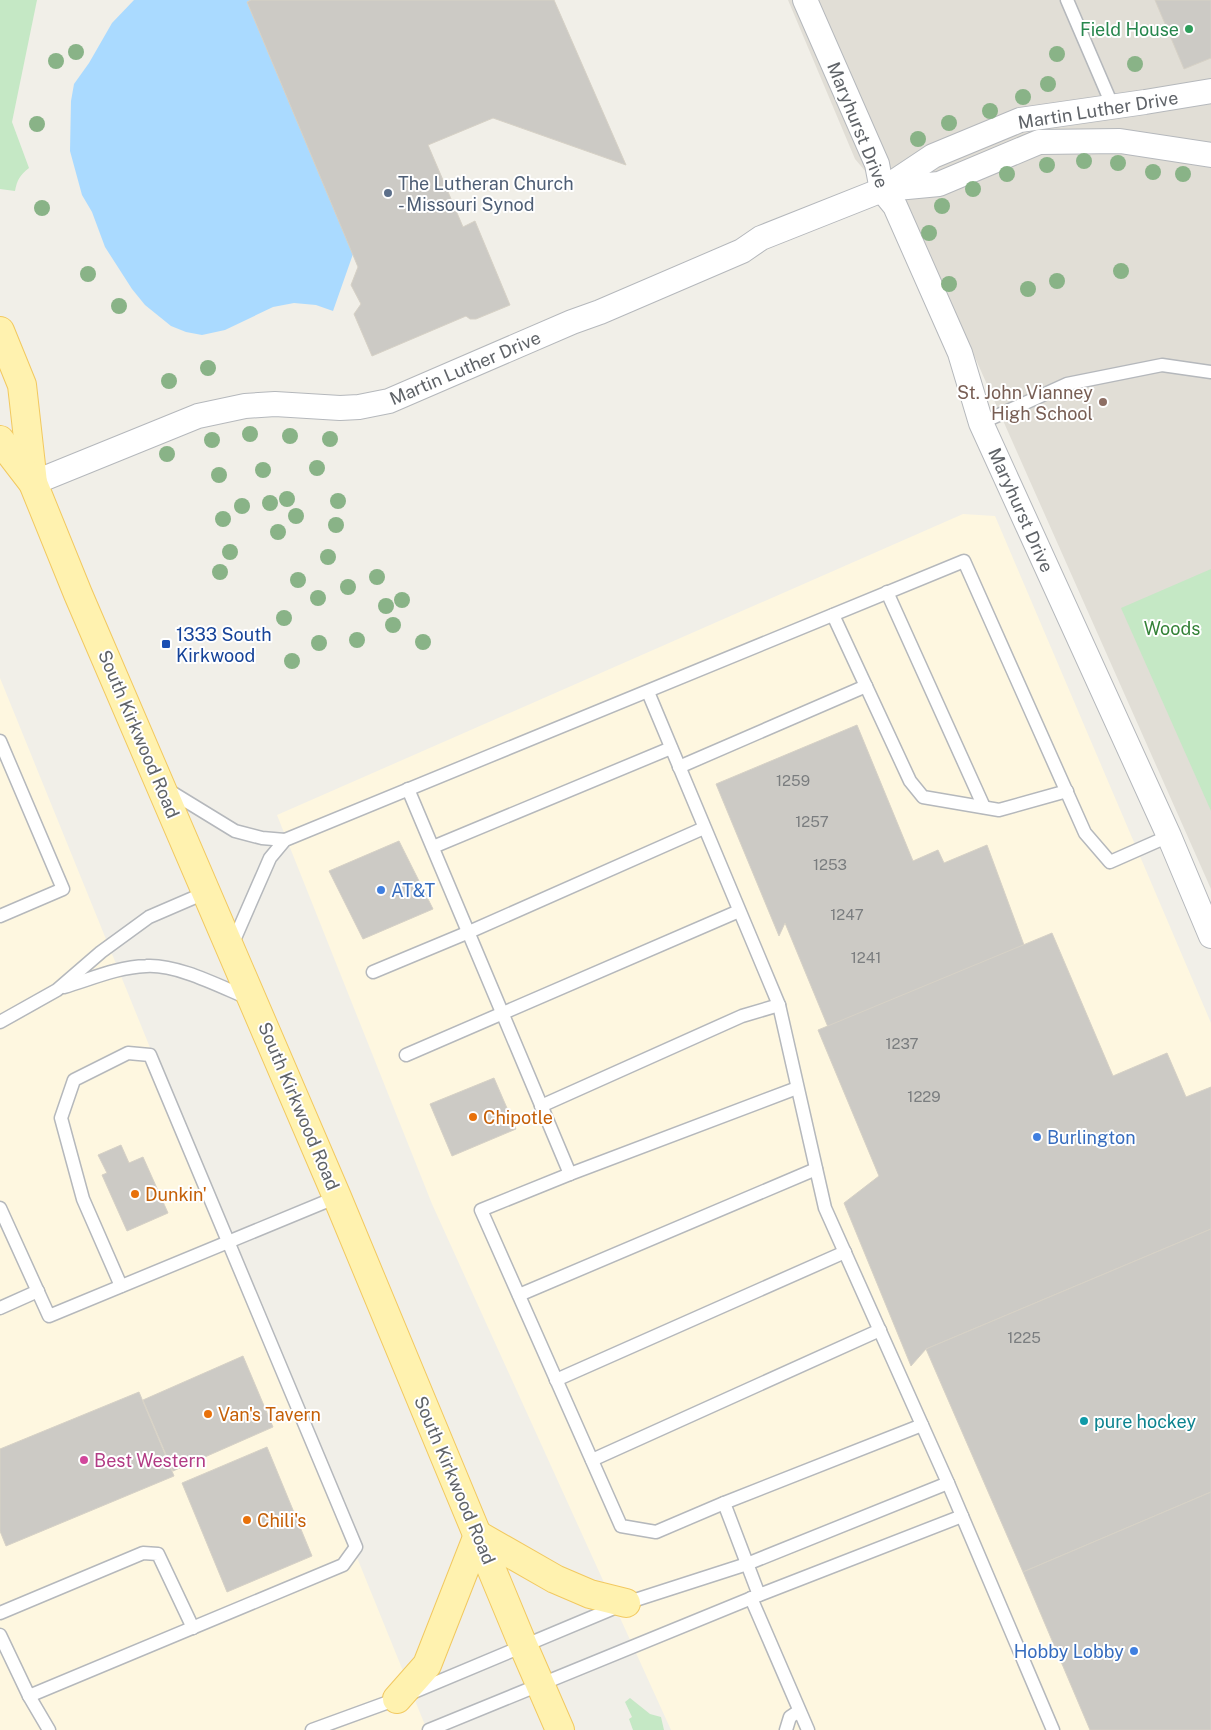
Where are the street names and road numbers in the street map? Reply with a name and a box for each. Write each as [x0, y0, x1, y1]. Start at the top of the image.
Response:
street label: Maryhurst Drive [823, 59, 893, 191]
street label: Martin Luther Drive [1016, 87, 1180, 133]
street label: Martin Luther Drive [386, 327, 544, 409]
street label: Maryhurst Drive [984, 445, 1058, 575]
street label: South Kirkwood Road [94, 647, 184, 821]
street label: South Kirkwood Road [254, 1019, 344, 1193]
street label: South Kirkwood Road [410, 1393, 500, 1567]

